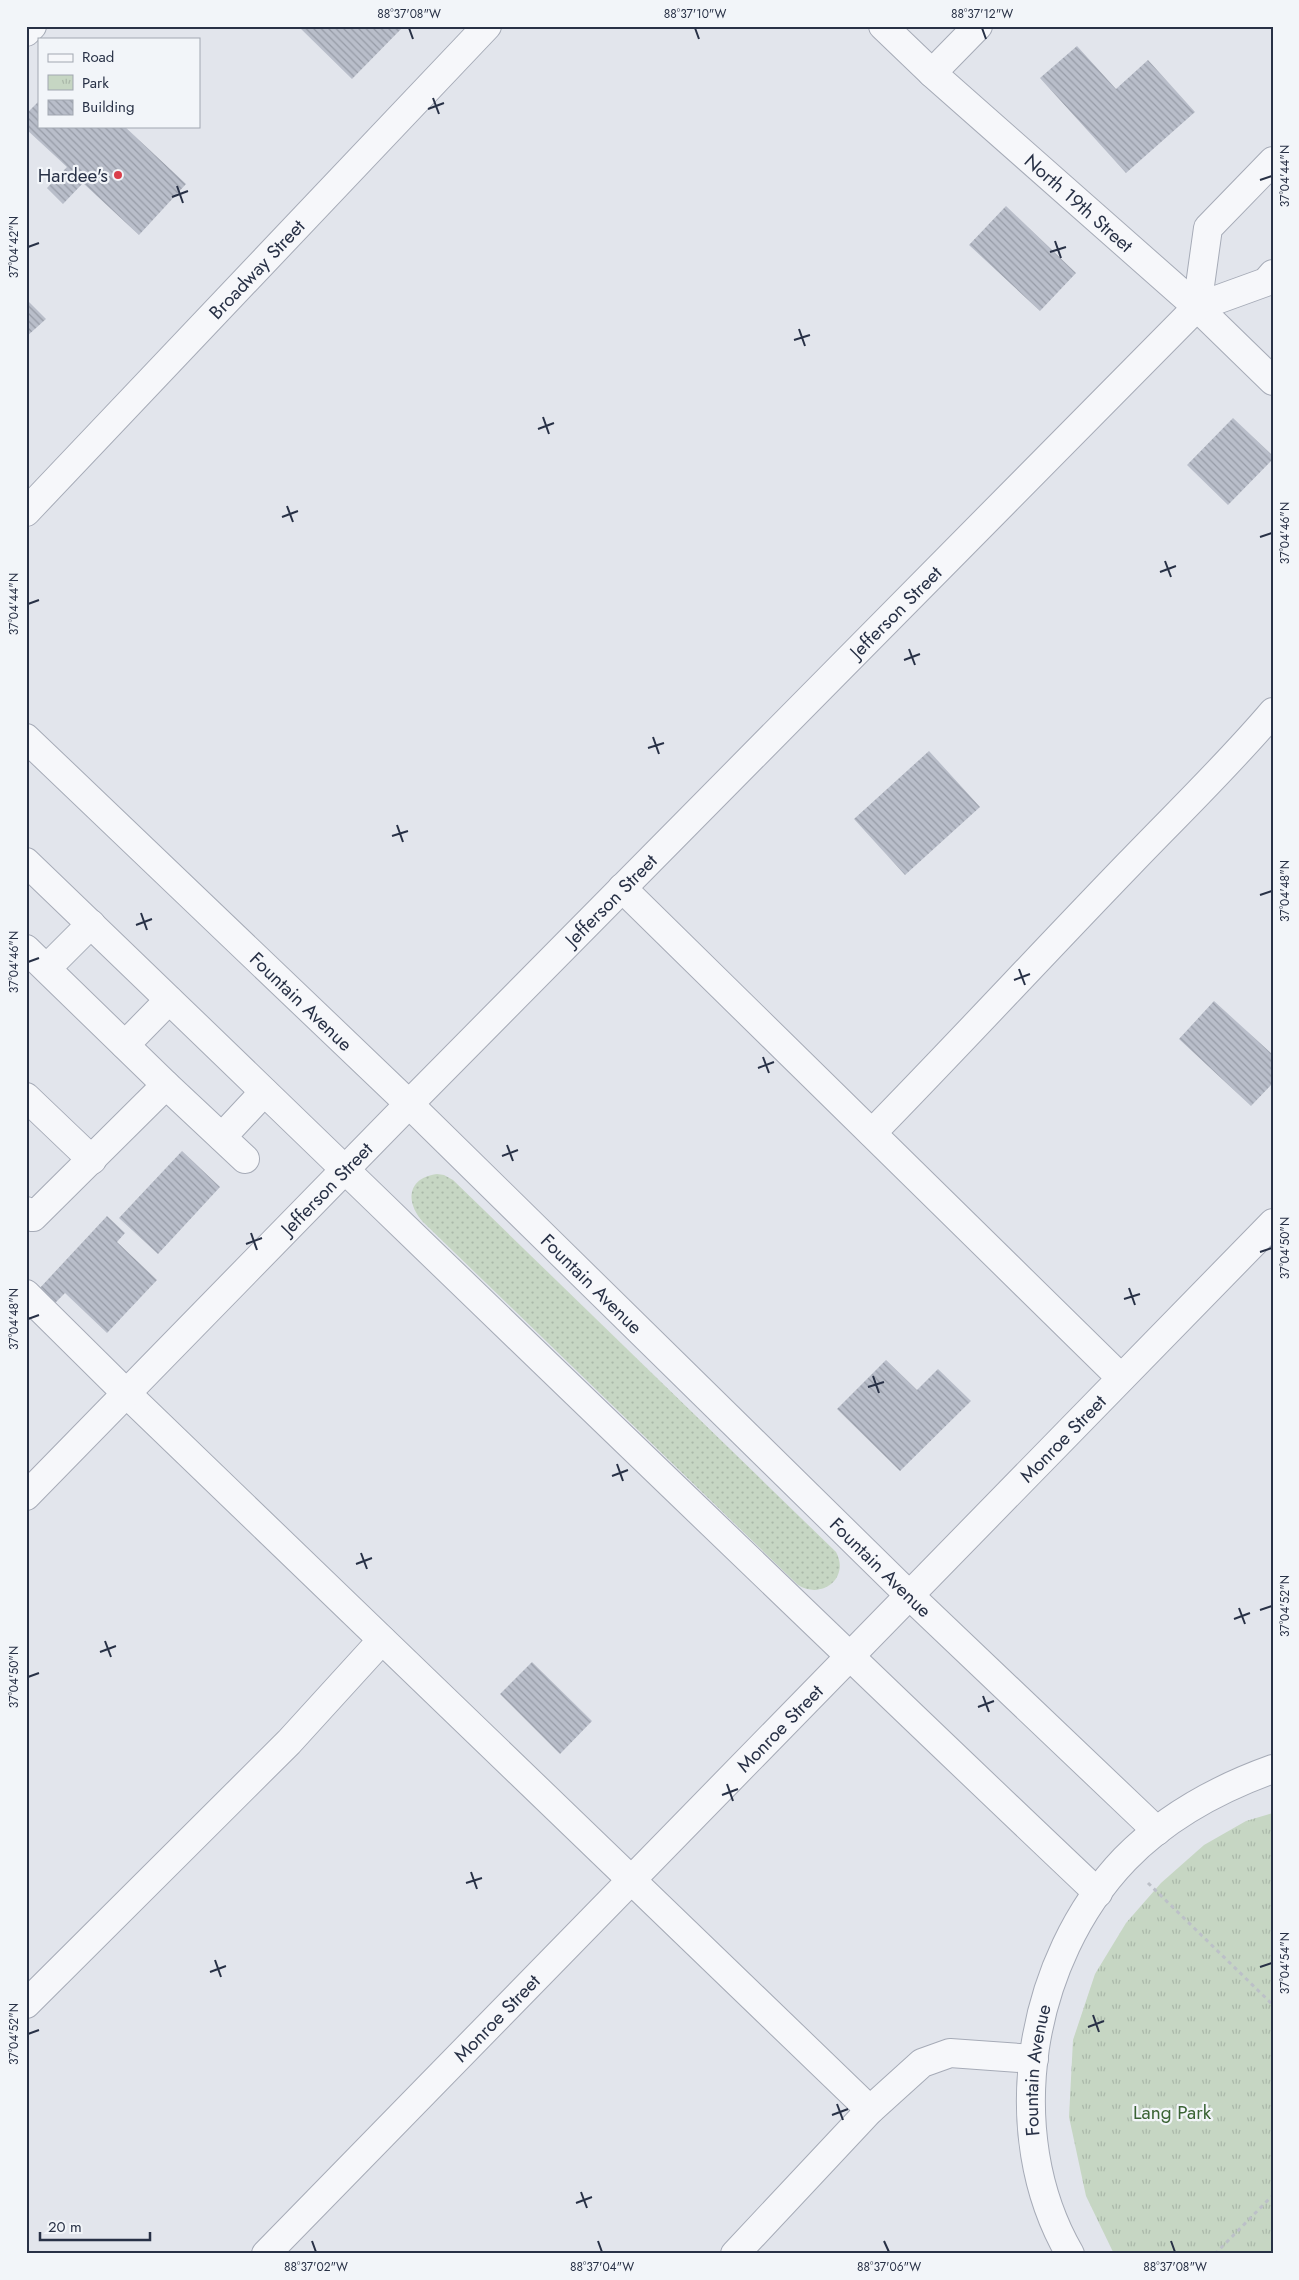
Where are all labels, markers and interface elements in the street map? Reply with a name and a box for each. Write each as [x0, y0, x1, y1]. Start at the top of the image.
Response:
text: 88°37'08"W [377, 5, 441, 23]
text: 88°37'10"W [664, 5, 726, 23]
text: 88°37'12"W [951, 5, 1013, 23]
legend [38, 38, 200, 128]
text: Road [82, 46, 114, 68]
text: Park [82, 72, 109, 94]
text: Building [82, 96, 134, 118]
text: 37°04'44"N [1276, 145, 1294, 207]
street label: North 19th Street [1019, 147, 1140, 259]
place label: Hardee's [38, 162, 108, 189]
marker: Hardee's [112, 169, 124, 181]
street label: Broadway Street [202, 213, 311, 325]
text: 37°04'42"N [5, 216, 23, 278]
text: 37°04'46"N [1276, 502, 1294, 564]
street label: Jefferson Street [841, 559, 948, 666]
text: 37°04'44"N [5, 573, 23, 635]
street label: Jefferson Street [557, 847, 663, 954]
text: 37°04'48"N [1276, 860, 1294, 922]
text: 37°04'46"N [5, 931, 23, 993]
street label: Fountain Avenue [244, 946, 359, 1057]
street label: Jefferson Street [273, 1136, 379, 1243]
text: 37°04'50"N [1276, 1217, 1294, 1279]
street label: Fountain Avenue [535, 1227, 649, 1340]
text: 37°04'48"N [5, 1288, 23, 1350]
street label: Monroe Street [1013, 1388, 1112, 1488]
street label: Fountain Avenue [824, 1511, 938, 1623]
text: 37°04'52"N [1276, 1575, 1294, 1637]
text: 37°04'50"N [5, 1646, 23, 1708]
street label: Monroe Street [730, 1678, 829, 1778]
text: 37°04'54"N [1276, 1932, 1294, 1994]
street label: Monroe Street [447, 1968, 546, 2068]
street label: Fountain Avenue [1017, 2001, 1057, 2137]
text: 37°04'52"N [5, 2003, 23, 2065]
park label: Lang Park [1133, 2099, 1212, 2126]
scale bar [40, 2210, 150, 2242]
text: 20 m [48, 2216, 82, 2238]
text: 88°37'02"W [284, 2258, 348, 2276]
text: 88°37'04"W [570, 2258, 634, 2276]
text: 88°37'06"W [857, 2258, 921, 2276]
text: 88°37'08"W [1143, 2258, 1207, 2276]

